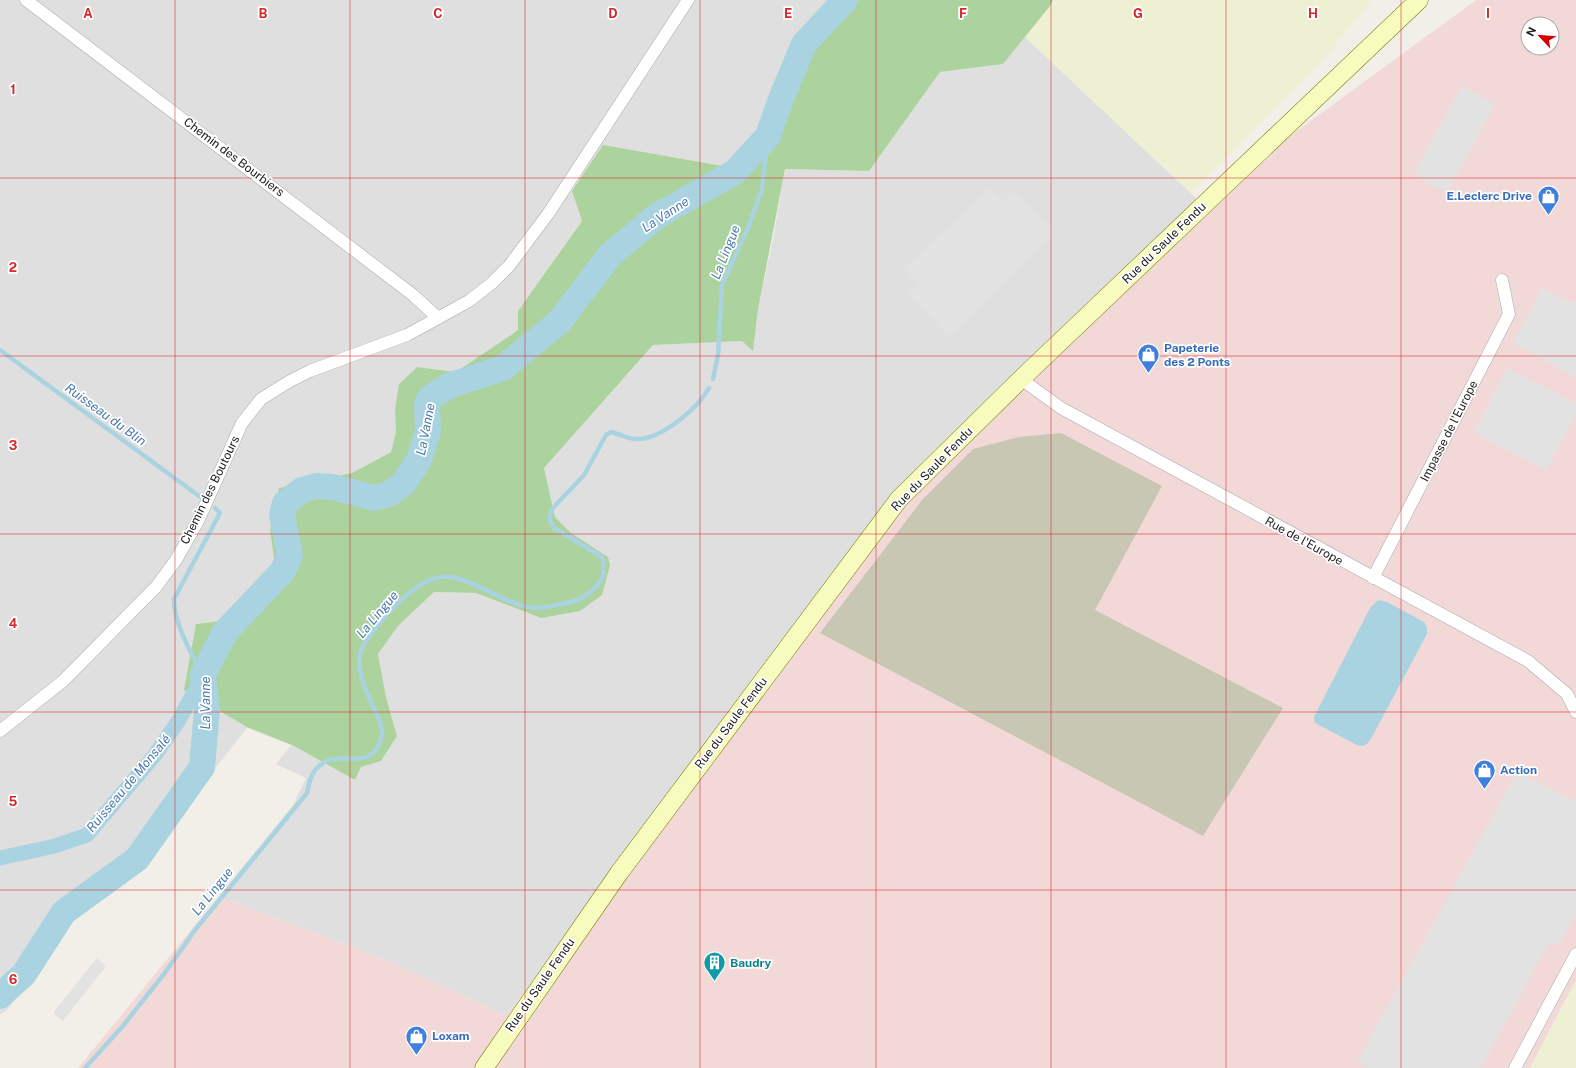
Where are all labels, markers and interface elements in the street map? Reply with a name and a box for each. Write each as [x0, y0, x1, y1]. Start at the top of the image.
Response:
text: A [83, 6, 93, 21]
text: B [259, 6, 268, 21]
text: C [433, 6, 443, 21]
text: D [608, 6, 618, 21]
text: E [784, 6, 792, 21]
text: F [959, 6, 967, 21]
text: G [1133, 6, 1143, 21]
text: H [1308, 6, 1318, 21]
text: I [1486, 6, 1490, 21]
north arrow [1520, 16, 1560, 56]
text: N [1524, 25, 1538, 38]
text: 1 [10, 82, 16, 97]
street label: Chemin des Bourbiers [181, 115, 287, 199]
shop icon: E.Leclerc Drive [1535, 183, 1561, 216]
place label: E.Leclerc Drive [1447, 189, 1532, 203]
water label: La Vanne [639, 194, 692, 235]
street label: Rue du Saule Fendu [1119, 199, 1209, 287]
water label: La Lingue [708, 223, 743, 281]
text: 2 [9, 260, 17, 275]
place label: Papeterie des 2 Ponts [1164, 341, 1230, 369]
shop icon: Papeterie des 2 Ponts [1136, 342, 1162, 375]
street label: Impasse de l'Europe [1417, 378, 1481, 484]
water label: Ruisseau du Blin [62, 380, 149, 449]
water label: La Vanne [413, 402, 438, 457]
street label: Rue du Saule Fendu [888, 424, 976, 514]
street label: Chemin des Boutours [178, 434, 242, 546]
text: 3 [9, 438, 18, 453]
street label: Rue de l'Europe [1263, 514, 1346, 568]
water label: La Lingue [353, 588, 401, 641]
text: 4 [9, 616, 18, 631]
street label: Rue du Saule Fendu [692, 674, 770, 772]
water label: La Vanne [198, 677, 213, 730]
water label: Ruisseau de Monsalé [83, 732, 174, 835]
shop icon: Action [1472, 757, 1498, 790]
place label: Action [1500, 763, 1537, 777]
text: 5 [9, 794, 18, 809]
water label: La Lingue [189, 865, 236, 918]
street label: Rue du Saule Fendu [502, 936, 578, 1034]
building icon: Baudry [702, 950, 728, 983]
place label: Baudry [730, 956, 772, 970]
text: 6 [9, 972, 18, 987]
shop icon: Loxam [403, 1023, 429, 1056]
place label: Loxam [432, 1029, 470, 1043]

